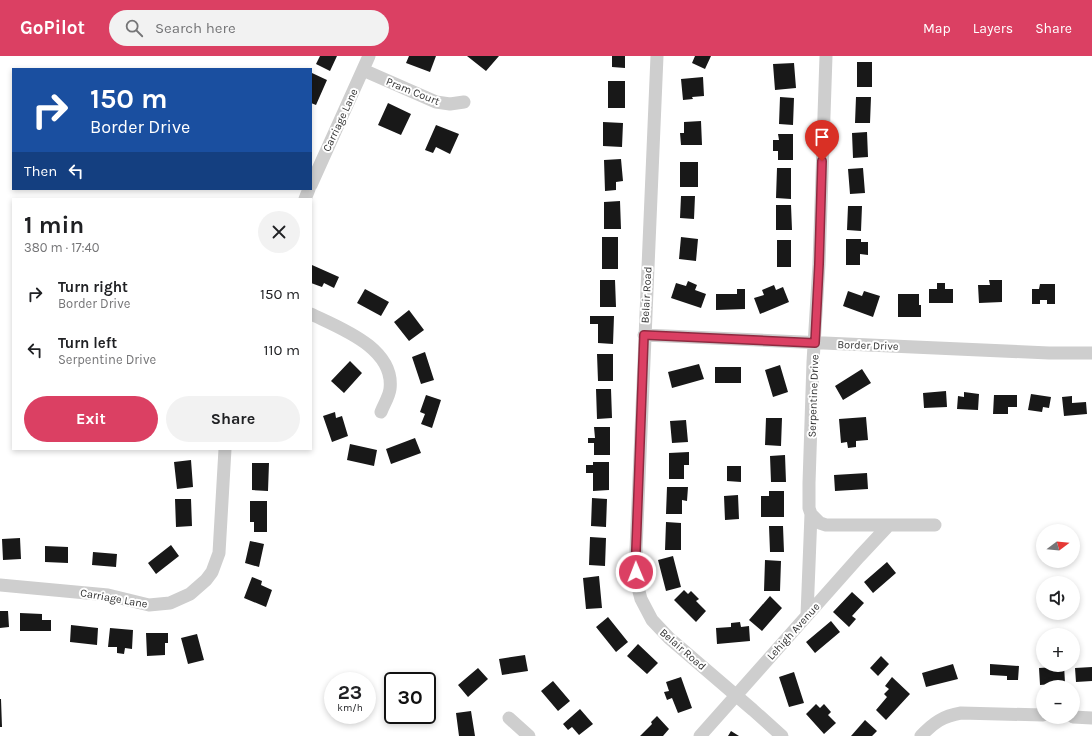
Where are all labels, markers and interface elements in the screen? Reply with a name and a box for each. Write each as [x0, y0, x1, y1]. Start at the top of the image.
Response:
search box [109, 10, 389, 46]
text: GoPilot [20, 17, 85, 39]
icon: search [123, 17, 145, 39]
text: Search here [155, 19, 236, 37]
text: Map [923, 20, 951, 37]
text: Layers [973, 20, 1013, 37]
text: Share [1035, 20, 1072, 37]
street label: Pram Court [384, 75, 441, 108]
text: 150 m [90, 82, 168, 115]
icon: right [24, 84, 76, 136]
street label: Carriage Lane [320, 86, 361, 154]
text: Border Drive [90, 116, 190, 138]
pin [805, 120, 839, 161]
icon: arrive [811, 126, 833, 148]
icon: left [65, 160, 87, 182]
text: Then [24, 162, 57, 180]
text: 1 min [24, 211, 84, 239]
button: close [258, 211, 300, 253]
text: 380 m · 17:40 [24, 240, 100, 255]
street label: Belair Road [639, 266, 654, 324]
text: Turn right [58, 278, 128, 296]
icon: right [24, 283, 46, 305]
text: 150 m [260, 285, 300, 303]
text: Border Drive [58, 296, 130, 311]
text: Turn left [58, 334, 117, 352]
street label: Border Drive [837, 338, 899, 353]
icon: left [24, 339, 46, 361]
text: 110 m [264, 341, 300, 359]
text: Serpentine Drive [58, 352, 156, 367]
street label: Serpentine Drive [806, 354, 821, 438]
button: Exit [24, 396, 158, 442]
button: Share [166, 396, 300, 442]
north arrow [1036, 524, 1080, 568]
map controls [1036, 524, 1080, 724]
position arrow [615, 551, 657, 593]
button: sound [1036, 576, 1080, 620]
street label: Carriage Lane [79, 586, 149, 611]
street label: Lehigh Avenue [764, 600, 823, 663]
street label: Belair Road [657, 626, 708, 673]
button: + [1036, 628, 1080, 672]
speed limit sign: 30 [384, 672, 436, 724]
button: − [1036, 680, 1080, 724]
text: 23 [338, 681, 362, 704]
text: km/h [337, 702, 363, 714]

